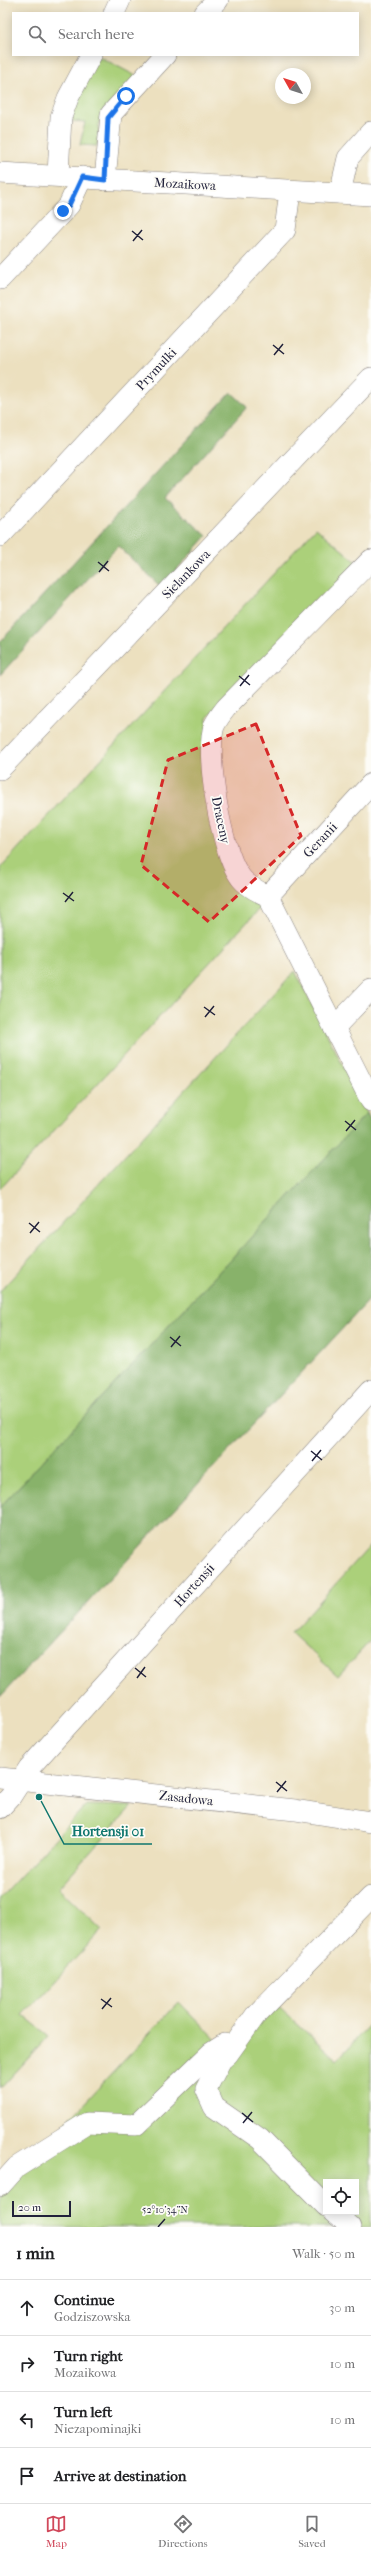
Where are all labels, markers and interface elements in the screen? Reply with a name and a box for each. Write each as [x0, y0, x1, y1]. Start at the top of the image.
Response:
search box [12, 12, 359, 56]
icon: search [26, 23, 48, 45]
text: Search here [58, 25, 134, 43]
north arrow [275, 68, 311, 104]
route start [117, 87, 135, 105]
street label: Mozaikowa [154, 175, 217, 193]
route end [54, 202, 72, 220]
street label: Prymulki [133, 345, 179, 393]
street label: Sielankowa [159, 546, 214, 602]
street label: Draceny [209, 795, 234, 846]
street label: Geranii [300, 819, 340, 861]
street label: Hortensji [171, 1560, 217, 1610]
street label: Zasadowa [158, 1788, 215, 1808]
callout: Hortensji 01 [64, 1818, 152, 1844]
text: Hortensji 01 [72, 1823, 144, 1840]
map controls [323, 2179, 359, 2215]
button: locate [323, 2179, 359, 2215]
scale bar [12, 2199, 71, 2218]
text: 20 m [18, 2201, 41, 2214]
text: 52°10'34"N [142, 2204, 188, 2216]
text: 1 min [16, 2243, 55, 2263]
text: Walk · 50 m [292, 2246, 355, 2261]
text: Continue [54, 2291, 114, 2309]
icon: ahead [16, 2297, 38, 2319]
text: 30 m [329, 2300, 355, 2315]
text: Godziszowska [54, 2309, 131, 2324]
text: Turn right [54, 2347, 123, 2365]
icon: right [16, 2353, 38, 2375]
text: 10 m [330, 2356, 355, 2371]
text: Mozaikowa [54, 2365, 116, 2380]
text: Turn left [54, 2403, 112, 2421]
icon: left [16, 2409, 38, 2431]
text: 10 m [330, 2412, 355, 2427]
text: Niezapominajki [54, 2421, 141, 2436]
icon: arrive [16, 2465, 38, 2487]
text: Arrive at destination [54, 2467, 186, 2485]
tab: Map [45, 2513, 67, 2550]
tab: Directions [158, 2513, 208, 2550]
tab: Saved [298, 2513, 326, 2550]

